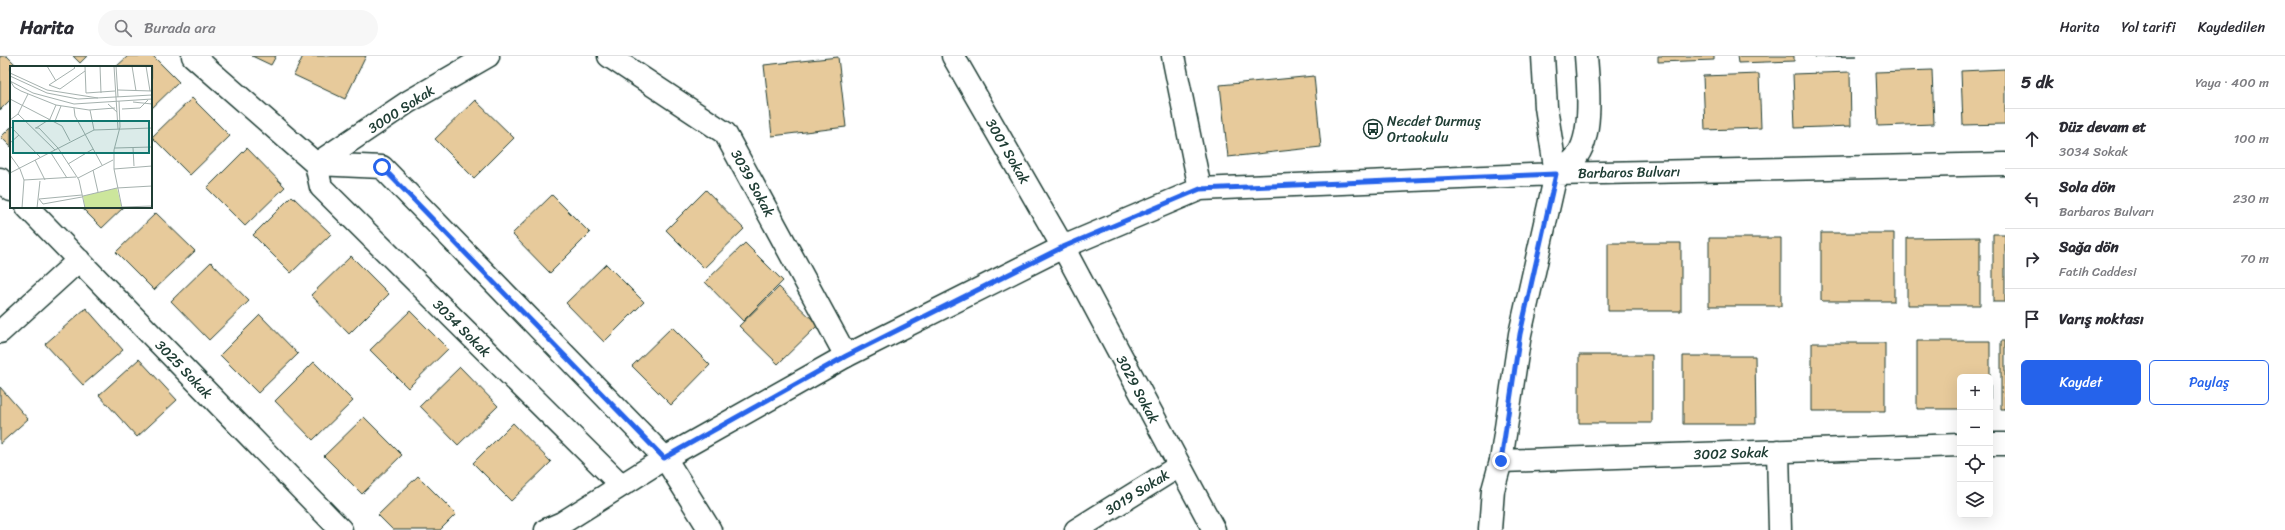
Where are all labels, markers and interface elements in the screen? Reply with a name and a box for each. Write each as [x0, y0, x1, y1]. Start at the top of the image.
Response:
search box [98, 10, 378, 46]
text: Harita [20, 11, 74, 44]
text: Burada ara [144, 15, 216, 41]
text: Harita [2060, 15, 2100, 40]
text: Yol tarifi [2122, 15, 2176, 40]
text: Kaydedilen [2198, 15, 2265, 40]
icon: search [112, 17, 134, 39]
inset map [10, 66, 152, 208]
text: 5 dk [2021, 67, 2054, 97]
text: Yaya · 400 m [2195, 71, 2269, 94]
street label: 3000 Sokak [363, 78, 440, 141]
place label: Necdet Durmuş Ortaokulu [1387, 109, 1482, 150]
street label: 3001 Sokak [979, 113, 1037, 190]
text: Düz devam et [2059, 114, 2146, 140]
bus stop icon: Necdet Durmuş Ortaokulu [1362, 118, 1384, 140]
text: 100 m [2234, 127, 2269, 150]
icon: ahead [2021, 128, 2043, 150]
text: 3034 Sokak [2059, 140, 2128, 163]
street label: 3039 Sokak [724, 145, 782, 222]
route start [373, 158, 391, 176]
street label: Barbaros Bulvarı [1578, 159, 1681, 186]
text: Sola dön [2059, 174, 2115, 200]
text: 230 m [2233, 187, 2269, 210]
icon: left [2021, 188, 2043, 210]
text: Barbaros Bulvarı [2059, 200, 2154, 223]
text: Sağa dön [2059, 234, 2119, 260]
text: 70 m [2240, 247, 2269, 270]
icon: right [2021, 248, 2043, 270]
text: Fatih Caddesi [2059, 260, 2137, 283]
street label: 3034 Sokak [426, 293, 497, 364]
text: Varış noktası [2059, 306, 2144, 332]
icon: arrive [2021, 308, 2043, 330]
street label: 3025 Sokak [149, 334, 219, 405]
street label: 3029 Sokak [1109, 350, 1166, 429]
button: Kaydet [2021, 360, 2141, 405]
button: Paylaş [2149, 360, 2269, 405]
map controls [1957, 374, 1993, 518]
button: + [1957, 374, 1993, 410]
button: − [1957, 410, 1993, 446]
street label: 3002 Sokak [1693, 440, 1769, 467]
button: locate [1957, 446, 1993, 482]
route end [1492, 452, 1510, 470]
street label: 3019 Sokak [1100, 462, 1175, 522]
button: layers [1957, 482, 1993, 518]

